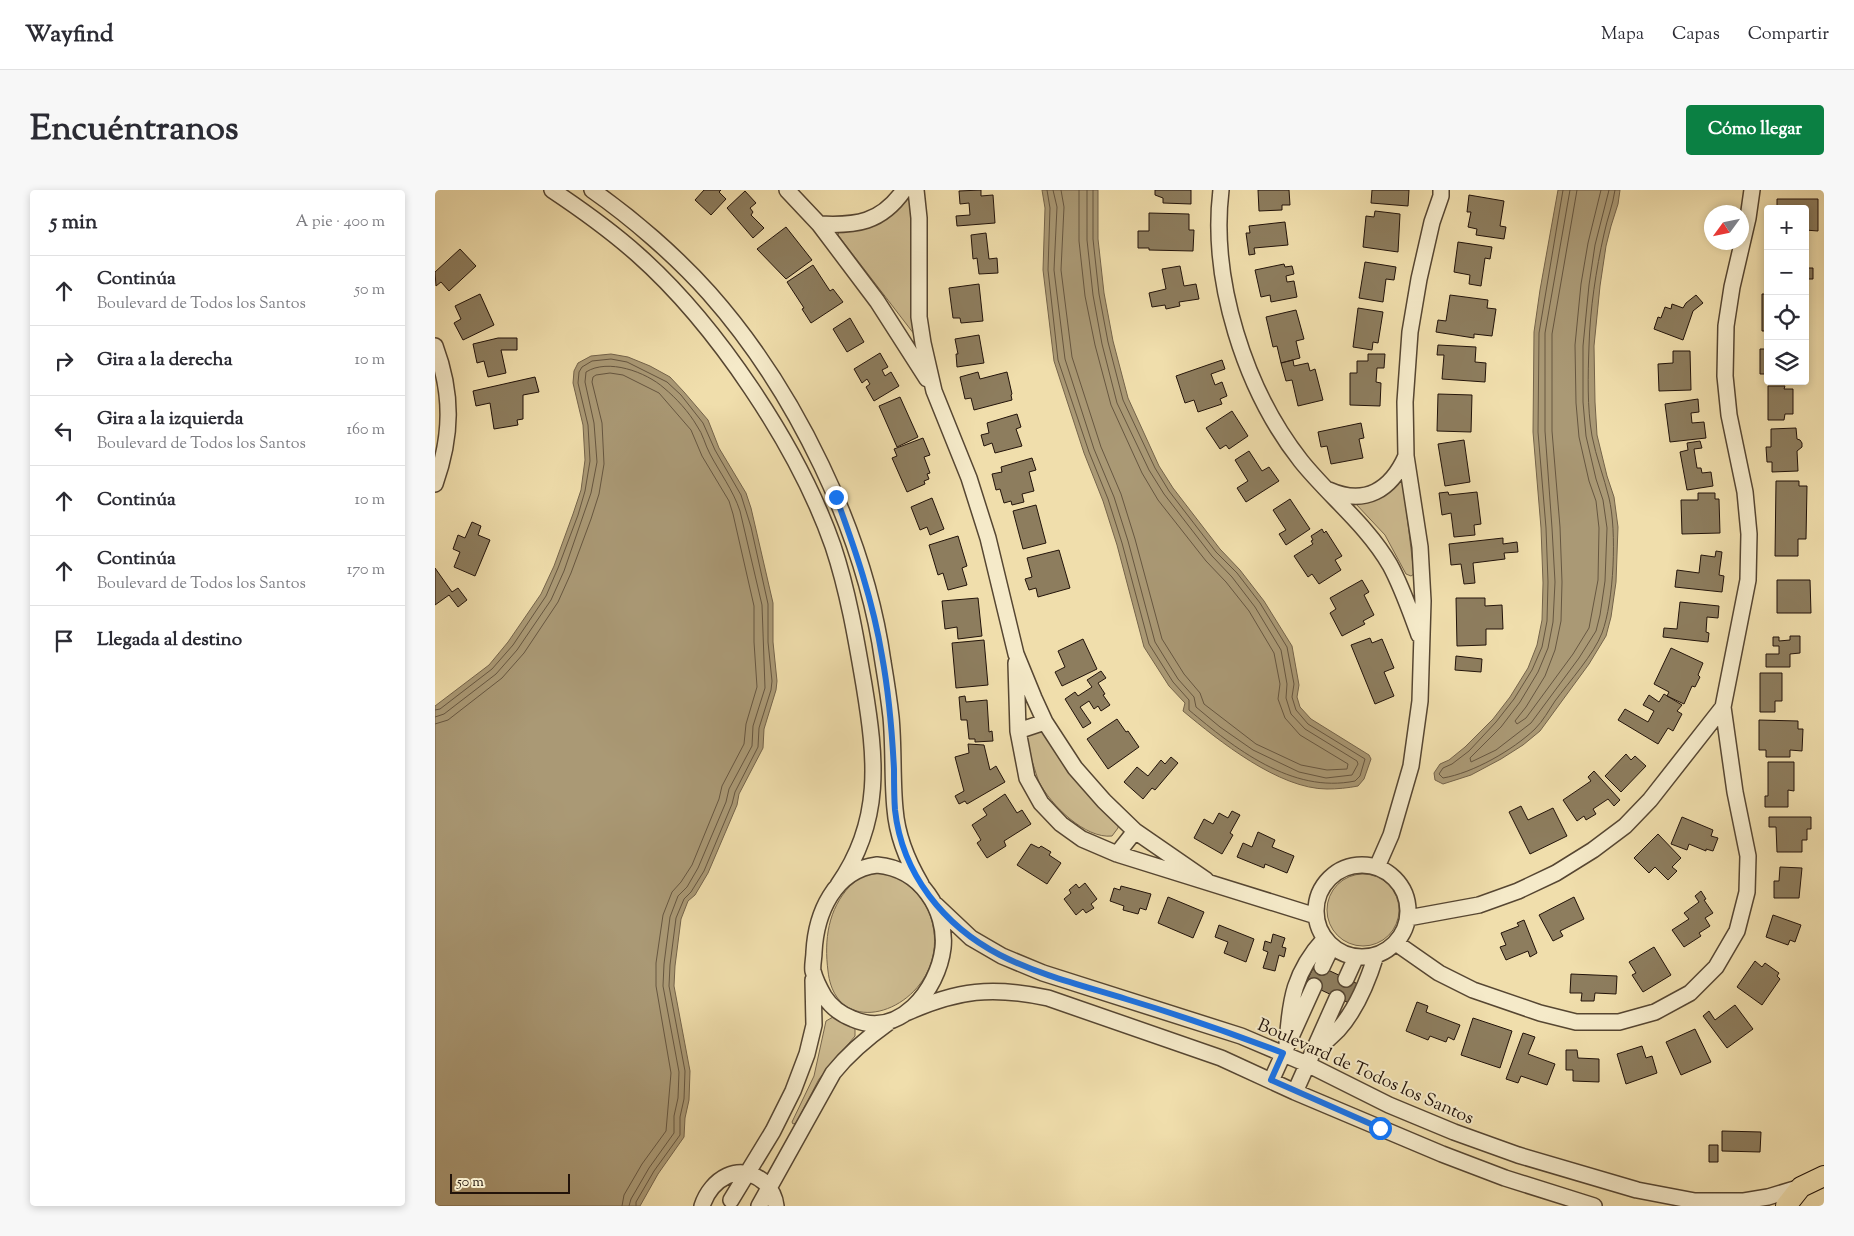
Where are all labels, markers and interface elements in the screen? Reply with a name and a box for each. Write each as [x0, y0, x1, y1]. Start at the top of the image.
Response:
text: Wayfind [25, 18, 113, 52]
text: Mapa [1601, 22, 1644, 48]
text: Capas [1672, 22, 1720, 48]
text: Compartir [1748, 22, 1829, 48]
text: Encuéntranos [30, 105, 239, 156]
button: Cómo llegar [1686, 105, 1824, 155]
north arrow [1704, 205, 1749, 250]
map controls [1764, 205, 1809, 385]
button: + [1764, 205, 1809, 250]
text: 5 min [50, 208, 97, 238]
text: A pie · 400 m [295, 211, 385, 234]
button: − [1764, 250, 1809, 295]
text: Continúa [97, 266, 176, 293]
icon: ahead [50, 277, 78, 305]
text: 50 m [354, 279, 385, 302]
text: Boulevard de Todos los Santos [97, 293, 306, 316]
button: locate [1764, 295, 1809, 340]
button: layers [1764, 340, 1809, 385]
icon: right [50, 347, 78, 375]
text: Gira a la derecha [97, 347, 232, 374]
text: 10 m [355, 349, 385, 372]
text: Gira a la izquierda [97, 406, 243, 433]
icon: left [50, 417, 78, 445]
text: 160 m [347, 419, 385, 442]
text: Boulevard de Todos los Santos [97, 433, 306, 456]
route end [825, 486, 848, 509]
icon: ahead [50, 487, 78, 515]
text: Continúa [97, 487, 176, 514]
text: 10 m [355, 489, 385, 512]
text: Continúa [97, 546, 176, 573]
icon: ahead [50, 557, 78, 585]
text: 170 m [347, 559, 385, 582]
text: Boulevard de Todos los Santos [97, 573, 306, 596]
icon: arrive [50, 627, 78, 655]
text: Llegada al destino [97, 627, 242, 654]
street label: Boulevard de Todos los Santos [1253, 1013, 1478, 1132]
route start [1369, 1117, 1392, 1140]
scale bar [450, 1171, 570, 1194]
text: 50 m [457, 1173, 484, 1193]

